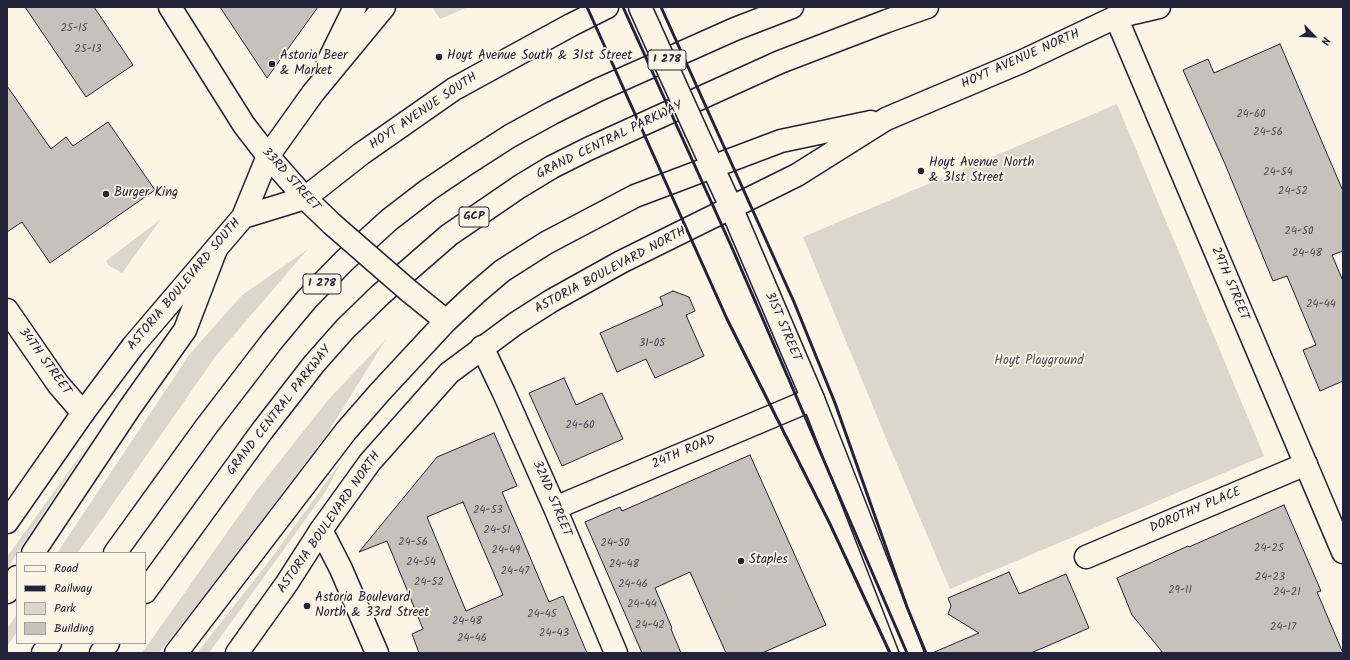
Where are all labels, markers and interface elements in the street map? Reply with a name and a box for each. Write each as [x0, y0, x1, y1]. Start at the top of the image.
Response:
north arrow [1294, 16, 1334, 56]
house number: 25-15 [61, 22, 87, 36]
street label: HOYT AVENUE NORTH [959, 27, 1083, 93]
text: N [1315, 34, 1335, 48]
house number: 25-13 [74, 43, 102, 57]
place label: Astoria Beer & Market [280, 49, 347, 80]
place label: Hoyt Avenue South & 31st Street [447, 49, 632, 65]
road number: I 278 [648, 50, 686, 70]
marker: Hoyt Avenue South & 31st Street [434, 52, 444, 62]
marker: Astoria Beer & Market [267, 59, 277, 69]
street label: HOYT AVENUE SOUTH [367, 70, 481, 154]
street label: GRAND CENTRAL PARKWAY [534, 99, 686, 183]
house number: 24-60 [1236, 108, 1266, 122]
house number: 24-56 [1253, 126, 1283, 140]
street label: 33RD STREET [258, 145, 322, 215]
place label: Hoyt Avenue North & 31st Street [929, 156, 1034, 187]
marker: Hoyt Avenue North & 31st Street [916, 166, 926, 176]
house number: 24-54 [1263, 166, 1293, 180]
house number: 24-52 [1278, 185, 1308, 199]
place label: Burger King [114, 186, 178, 202]
marker: Burger King [101, 189, 111, 199]
road number: GCP [459, 207, 489, 227]
street label: ASTORIA BOULEVARD SOUTH [125, 216, 245, 354]
street label: ASTORIA BOULEVARD NORTH [533, 224, 689, 318]
house number: 24-50 [1285, 225, 1313, 239]
street label: 29TH STREET [1207, 245, 1251, 323]
house number: 24-48 [1292, 247, 1322, 261]
road number: I 278 [303, 274, 341, 294]
street label: 31ST STREET [760, 290, 804, 364]
house number: 24-44 [1306, 298, 1336, 312]
street label: 34TH STREET [14, 325, 74, 399]
house number: 31-05 [639, 337, 665, 351]
street label: GRAND CENTRAL PARKWAY [224, 343, 336, 479]
park label: Hoyt Playground [994, 354, 1084, 370]
house number: 24-60 [565, 419, 595, 433]
street label: 24TH ROAD [650, 433, 718, 473]
street label: ASTORIA BOULEVARD NORTH [275, 449, 385, 597]
street label: 32ND STREET [528, 459, 574, 539]
street label: DOROTHY PLACE [1148, 485, 1244, 537]
house number: 24-53 [473, 504, 503, 518]
house number: 24-51 [484, 524, 510, 538]
house number: 24-56 [398, 536, 428, 550]
house number: 24-50 [601, 537, 629, 551]
house number: 24-25 [1254, 542, 1284, 556]
house number: 24-49 [492, 544, 520, 558]
legend [16, 552, 146, 644]
place label: Staples [749, 553, 788, 569]
house number: 24-54 [406, 556, 436, 570]
marker: Staples [736, 556, 746, 566]
house number: 24-48 [609, 558, 639, 572]
text: Road [54, 559, 78, 578]
house number: 24-47 [501, 565, 529, 579]
house number: 24-23 [1255, 571, 1285, 585]
house number: 24-52 [414, 576, 444, 590]
house number: 24-46 [618, 578, 648, 592]
text: Railway [54, 579, 92, 598]
house number: 29-11 [1168, 584, 1192, 598]
house number: 24-21 [1273, 586, 1301, 600]
place label: Astoria Boulevard North & 33rd Street [315, 591, 429, 622]
house number: 24-44 [627, 598, 657, 612]
text: Park [54, 599, 76, 618]
marker: Astoria Boulevard North & 33rd Street [302, 601, 312, 611]
house number: 24-45 [527, 608, 557, 622]
house number: 24-48 [452, 615, 482, 629]
text: Building [54, 619, 94, 638]
house number: 24-42 [635, 619, 665, 633]
house number: 24-17 [1270, 621, 1296, 635]
house number: 24-43 [539, 627, 569, 641]
house number: 24-46 [457, 632, 487, 646]

